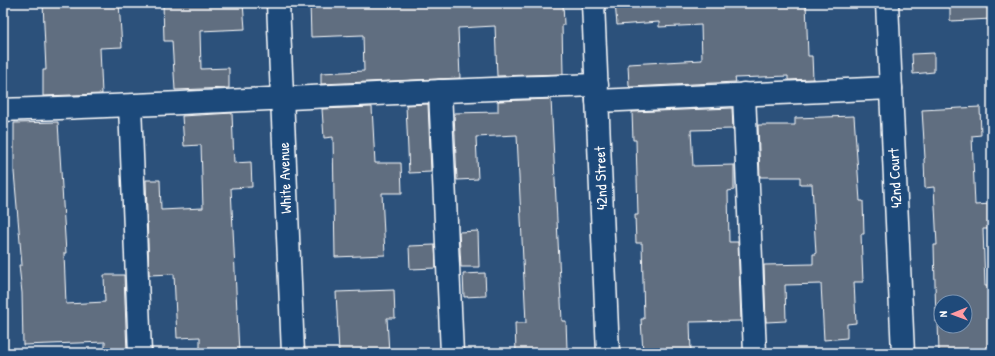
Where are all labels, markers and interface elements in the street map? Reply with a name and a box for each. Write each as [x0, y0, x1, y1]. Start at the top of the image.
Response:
street label: White Avenue [273, 142, 296, 214]
street label: 42nd Street [589, 145, 612, 210]
street label: 42nd Court [882, 147, 907, 209]
north arrow [933, 294, 973, 334]
text: N [936, 311, 950, 317]

